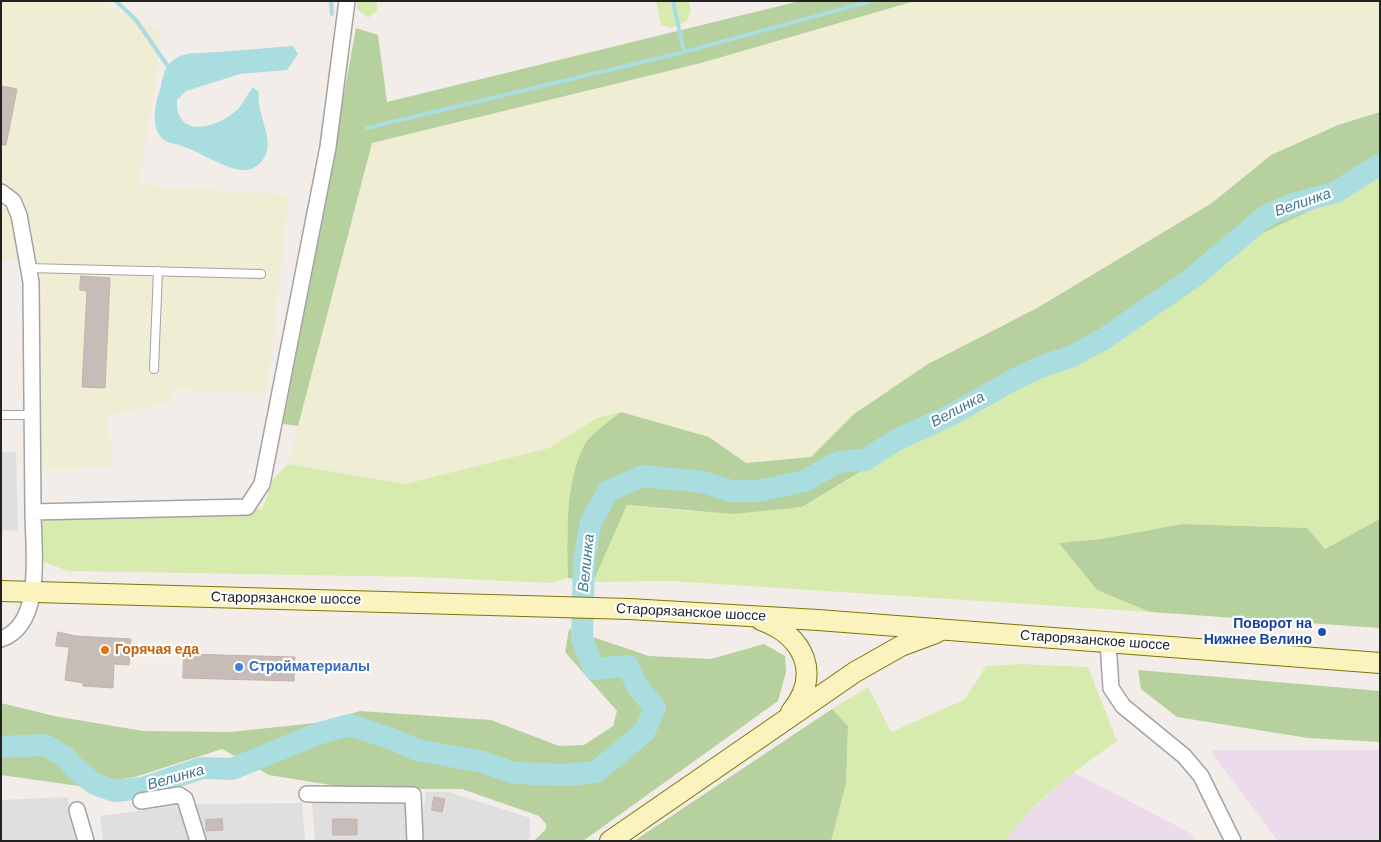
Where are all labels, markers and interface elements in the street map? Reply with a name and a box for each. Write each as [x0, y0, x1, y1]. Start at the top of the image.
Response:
water label: Велинка [1272, 185, 1334, 221]
water label: Велинка [928, 388, 988, 432]
water label: Велинка [575, 533, 599, 593]
street label: Старорязанское шоссе [211, 589, 361, 609]
street label: Старорязанское шоссе [616, 601, 766, 625]
place label: Поворот на Нижнее Велино [1204, 616, 1312, 648]
marker: Поворот на Нижнее Велино [1316, 626, 1328, 638]
street label: Старорязанское шоссе [1019, 627, 1171, 655]
place label: Горячая еда [115, 642, 199, 658]
marker: Горячая еда [99, 644, 111, 656]
place label: Стройматериалы [249, 659, 370, 675]
marker: Стройматериалы [233, 661, 245, 673]
water label: Велинка [145, 761, 207, 795]

